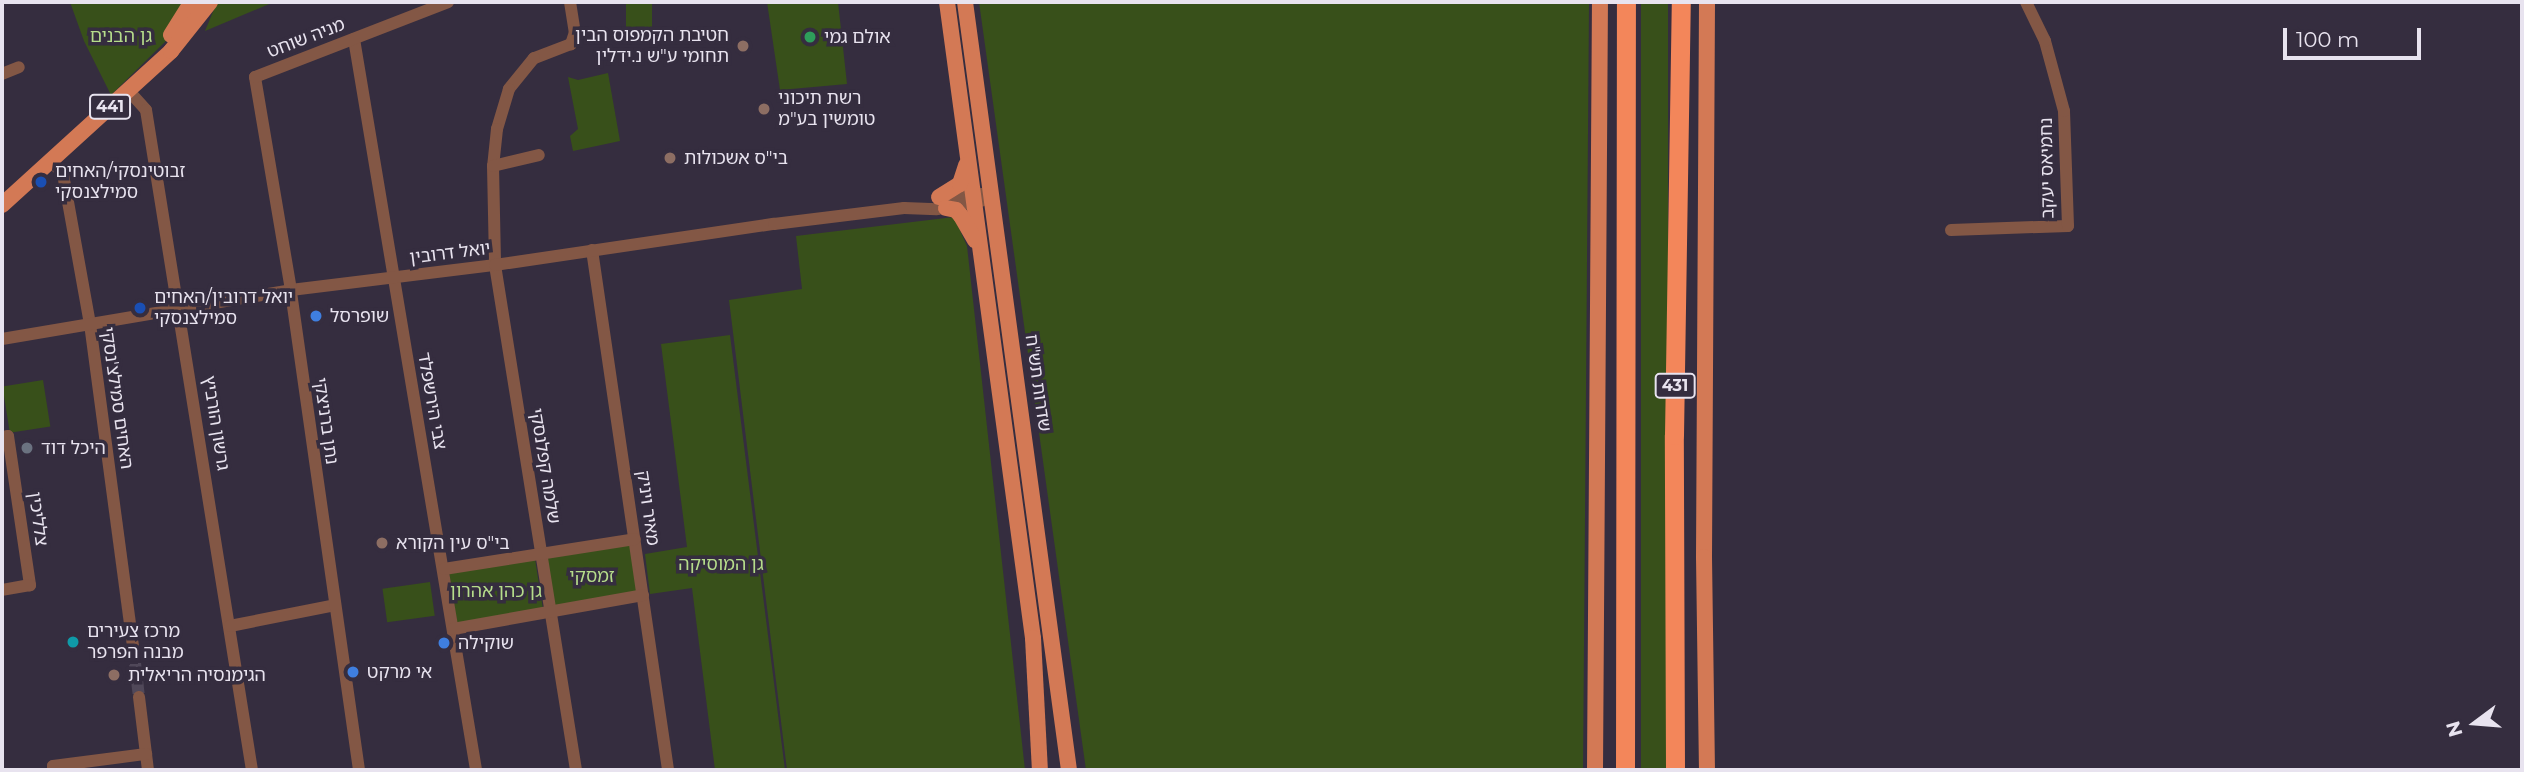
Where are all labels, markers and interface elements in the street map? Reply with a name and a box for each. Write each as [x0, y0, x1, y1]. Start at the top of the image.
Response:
street label: מניה שוחט [264, 13, 348, 63]
scale bar [2286, 14, 2424, 58]
park label: גן הבנים [90, 25, 152, 47]
place label: חטיבת הקמפוס הבין תחומי ע"ש נ.ידלין [575, 25, 729, 68]
place label: אולם גמי [824, 26, 891, 48]
text: 100 m [2296, 27, 2359, 52]
marker: אולם גמי [802, 29, 818, 45]
marker: חטיבת הקמפוס הבין תחומי ע"ש נ.ידלין [735, 38, 751, 54]
place label: רשת תיכוני טומשין בע"מ [778, 88, 875, 130]
road number: 441 [89, 94, 131, 120]
marker: רשת תיכוני טומשין בע"מ [756, 101, 772, 117]
street label: נחמיאס יעקב [2035, 117, 2059, 219]
place label: בי"ס אשכולות [684, 147, 788, 169]
marker: בי"ס אשכולות [662, 150, 678, 166]
place label: זבוטינסקי/האחים סמילצנסקי [55, 161, 185, 204]
marker: זבוטינסקי/האחים סמילצנסקי [33, 174, 49, 190]
street label: יואל דרובין [408, 237, 492, 269]
place label: יואל דרובין/האחים סמילצנסקי [154, 287, 293, 330]
marker: יואל דרובין/האחים סמילצנסקי [132, 300, 148, 316]
place label: שופרסל [330, 305, 389, 327]
marker: שופרסל [308, 308, 324, 324]
street label: האחים סמילצ'נסקי [96, 326, 138, 470]
street label: שדרות תש"ח [1020, 333, 1056, 433]
street label: צבי הירשפלד [413, 351, 451, 451]
street label: גרשון הורביץ [198, 374, 234, 472]
road number: 431 [1654, 374, 1696, 398]
street label: נתן ברניצקי [309, 376, 343, 466]
street label: שלמה קפלנסקי [525, 407, 565, 525]
place label: היכל דוד [41, 437, 106, 459]
marker: היכל דוד [19, 440, 35, 456]
street label: מאיר ויניק [632, 469, 664, 547]
street label: צלליכין [24, 491, 52, 547]
place label: בי"ס עין הקורא [396, 532, 510, 554]
marker: בי"ס עין הקורא [374, 535, 390, 551]
park label: גן המוסיקה [678, 553, 764, 575]
park label: זמסקי [569, 565, 615, 587]
park label: גן כהן אהרון [450, 580, 542, 602]
place label: מרכז צעירים מבנה הפרפר [87, 621, 184, 664]
place label: שוקילה [458, 632, 514, 654]
marker: מרכז צעירים מבנה הפרפר [65, 634, 81, 650]
marker: שוקילה [436, 635, 452, 651]
place label: אי מרקט [367, 661, 432, 683]
place label: הגימנסיה הריאלית [128, 664, 266, 686]
marker: אי מרקט [345, 664, 361, 680]
marker: הגימנסיה הריאלית [106, 667, 122, 683]
north arrow [2440, 688, 2510, 758]
text: N [2441, 718, 2468, 739]

